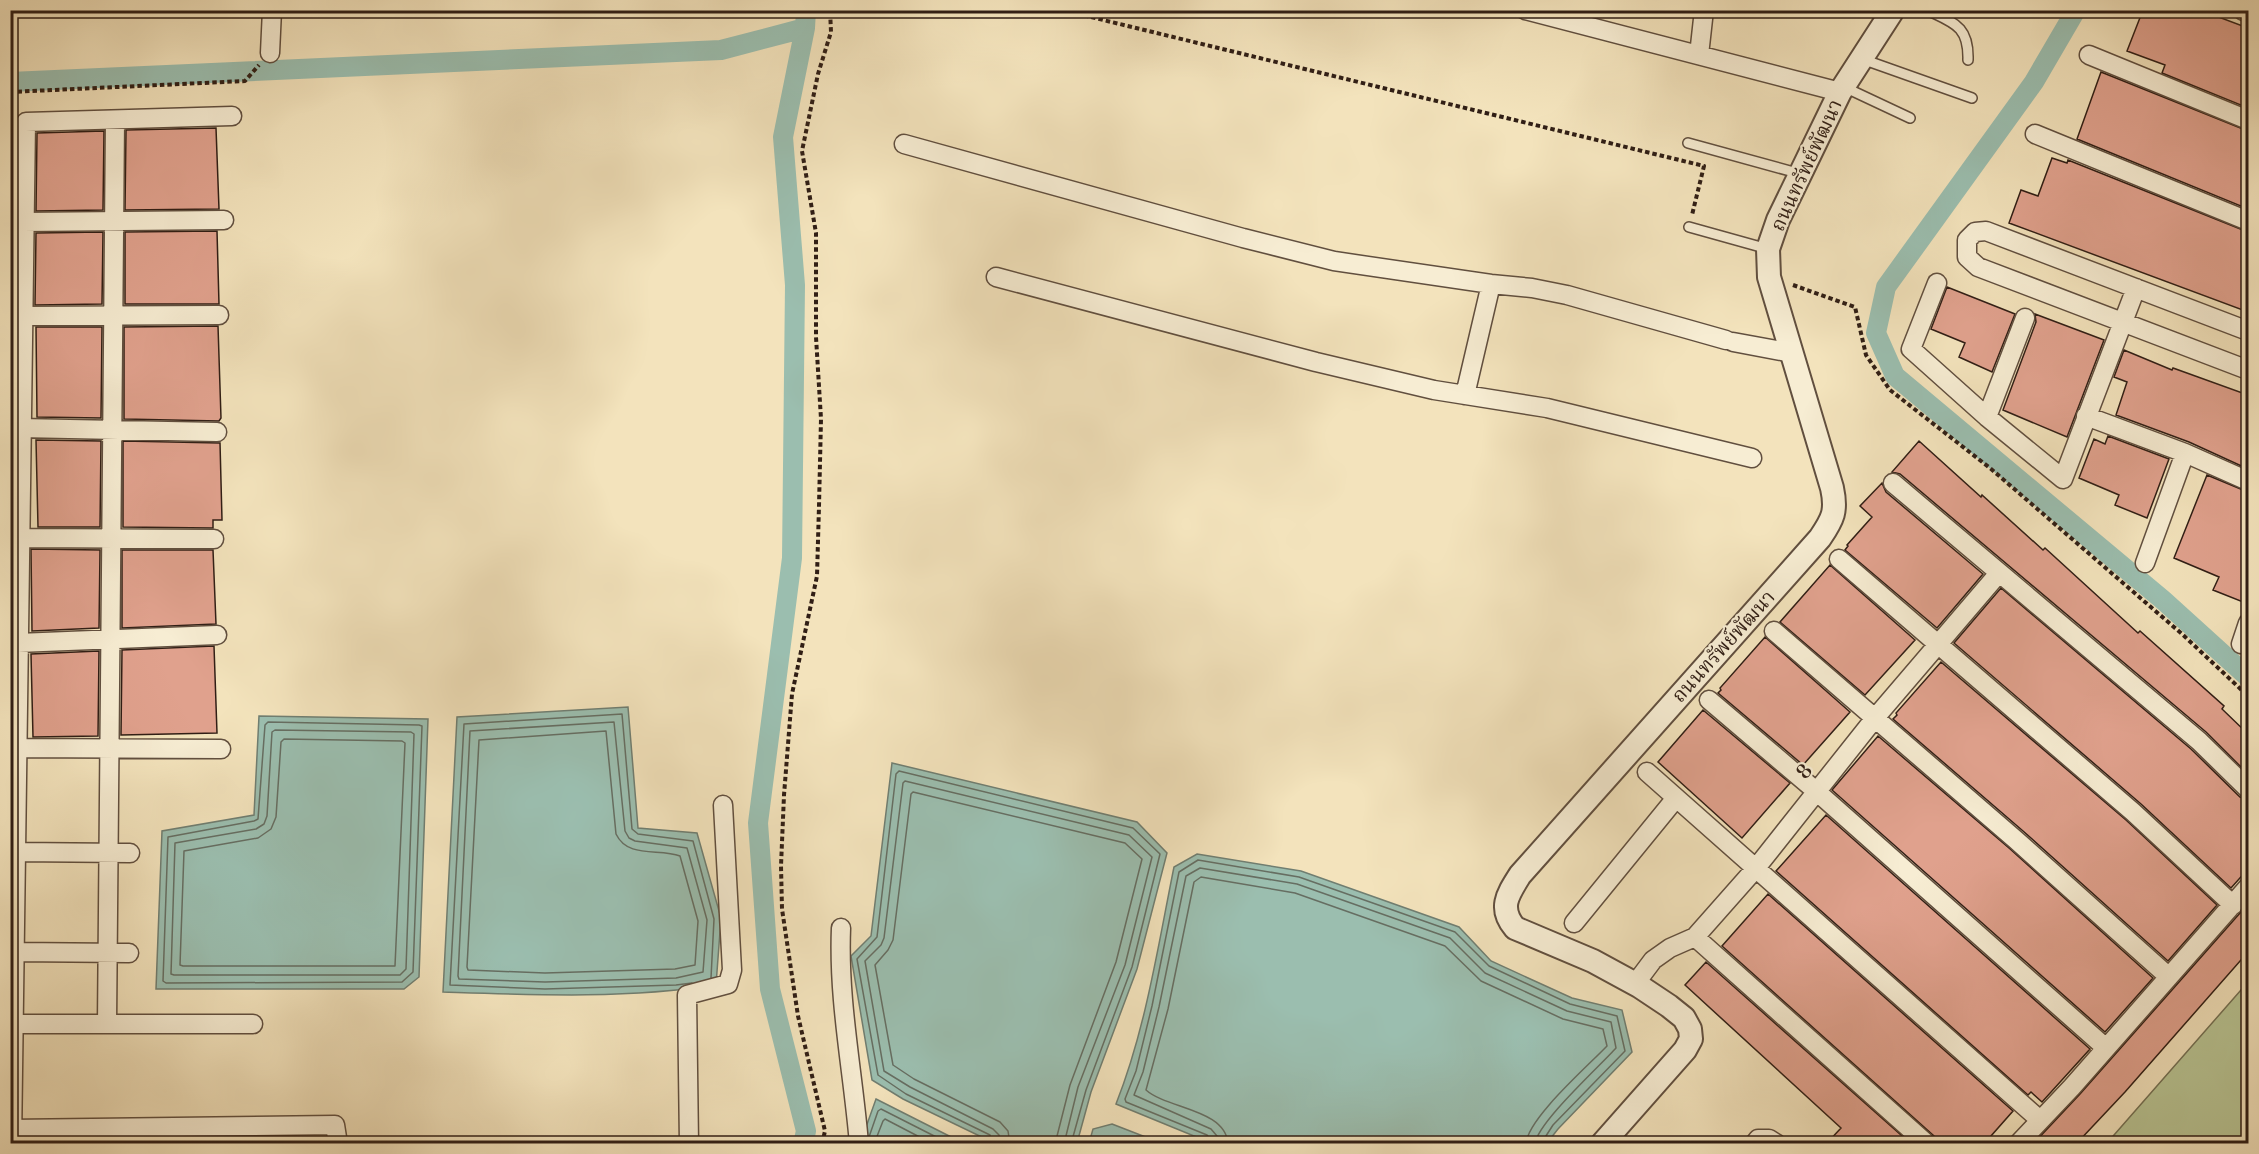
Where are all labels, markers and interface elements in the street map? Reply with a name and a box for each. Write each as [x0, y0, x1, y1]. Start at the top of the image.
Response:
street label: ถนนทรัพย์พัฒนา [1766, 96, 1849, 236]
street label: ถนนทรัพย์พัฒนา [1667, 586, 1781, 708]
street label: 8 [1792, 759, 1819, 785]

